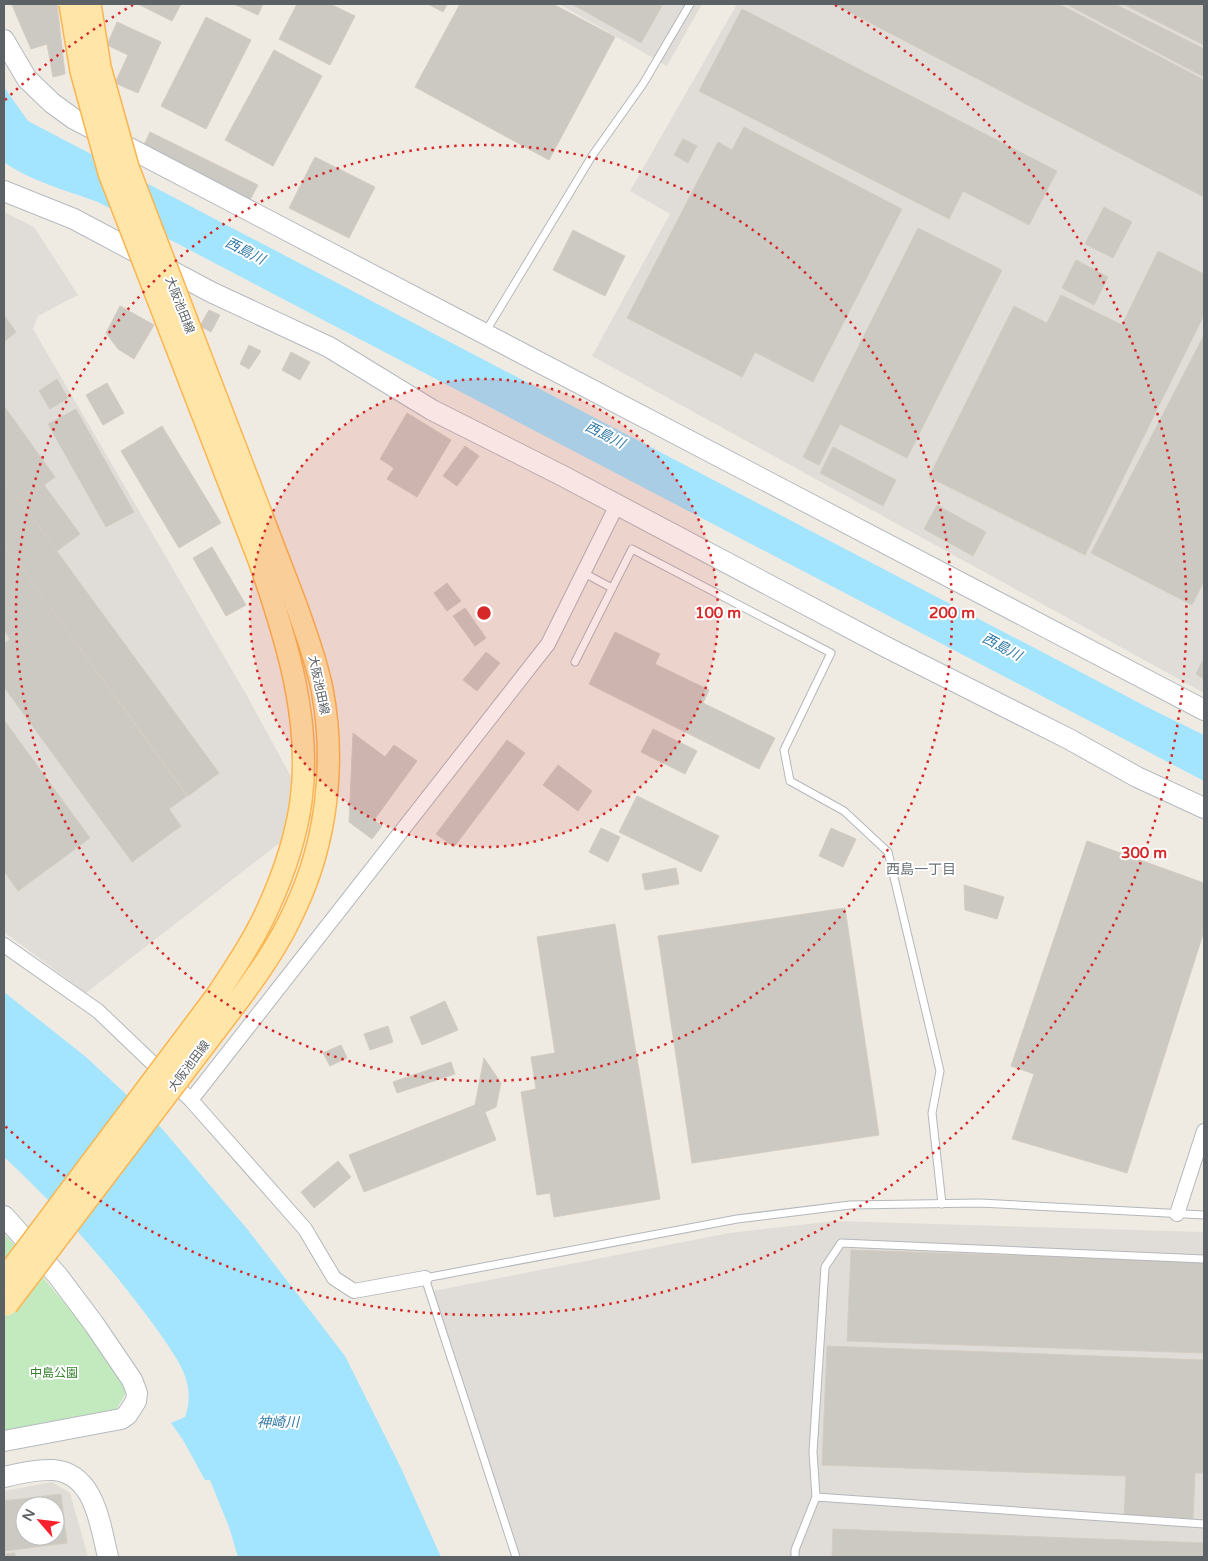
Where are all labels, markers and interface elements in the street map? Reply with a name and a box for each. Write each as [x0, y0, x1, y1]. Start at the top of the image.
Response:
water label: 西島川 [222, 234, 269, 269]
street label: 大阪池田線 [163, 274, 197, 336]
water label: 西島川 [582, 418, 629, 453]
centre of rings [475, 604, 493, 622]
text: 100 m [695, 604, 741, 622]
text: 200 m [929, 604, 975, 622]
water label: 西島川 [979, 630, 1026, 665]
street label: 大阪池田線 [306, 654, 332, 716]
text: 300 m [1121, 844, 1167, 862]
district label: 西島一丁目 [886, 861, 956, 878]
street label: 大阪池田線 [165, 1038, 213, 1094]
park label: 中島公園 [30, 1366, 78, 1380]
water label: 神崎川 [257, 1414, 301, 1431]
north arrow [15, 1496, 65, 1546]
text: N [19, 1506, 39, 1524]

